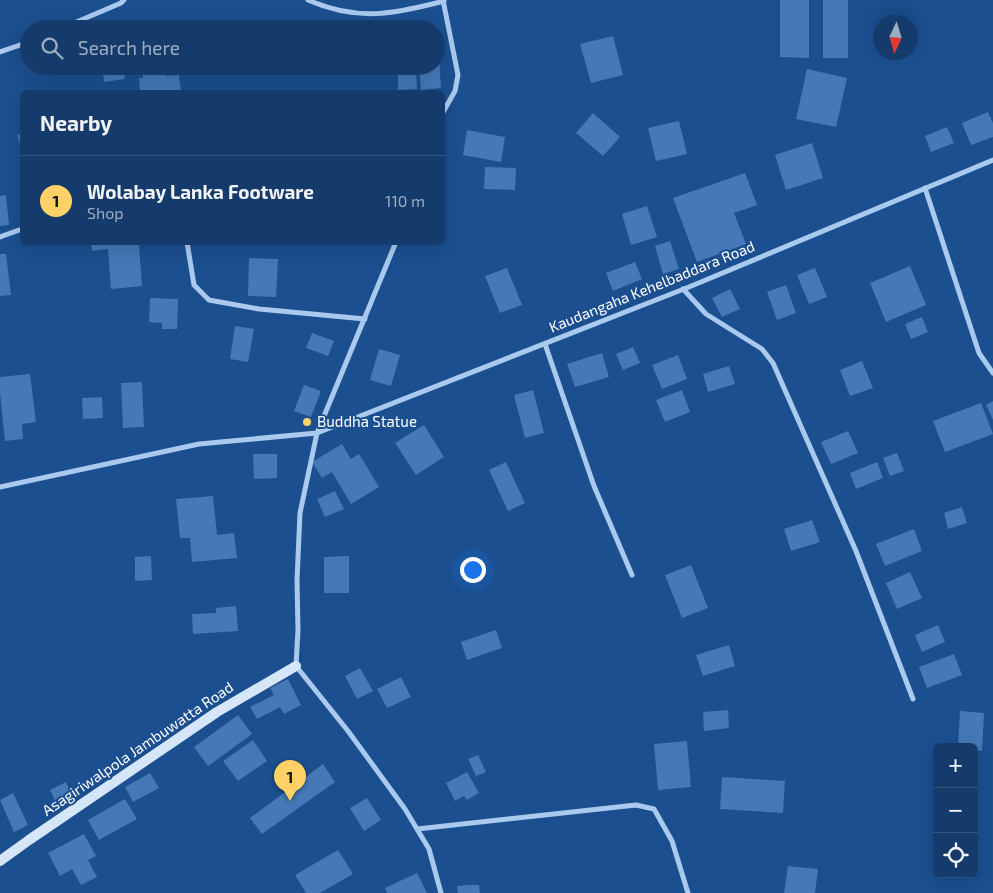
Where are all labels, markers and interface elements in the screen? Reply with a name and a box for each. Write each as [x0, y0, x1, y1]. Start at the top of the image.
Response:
north arrow [873, 15, 918, 60]
search box [20, 20, 445, 75]
icon: search [38, 34, 66, 62]
text: Search here [78, 36, 180, 59]
text: Nearby [40, 110, 112, 135]
text: Wolabay Lanka Footware [87, 180, 314, 203]
text: 1 [53, 191, 59, 210]
text: 110 m [385, 191, 425, 210]
text: Shop [87, 203, 124, 222]
street label: Kaudangaha Kehelbaddara Road [546, 236, 757, 336]
place label: Buddha Statue [317, 412, 417, 430]
marker: Buddha Statue [301, 416, 313, 428]
your location [460, 557, 486, 583]
street label: Asagiriwalpola Jambuwatta Road [38, 677, 236, 819]
map controls [933, 743, 978, 878]
button: + [933, 743, 978, 788]
pin: 1 [274, 760, 306, 801]
button: − [933, 788, 978, 833]
button: locate [933, 833, 978, 878]

